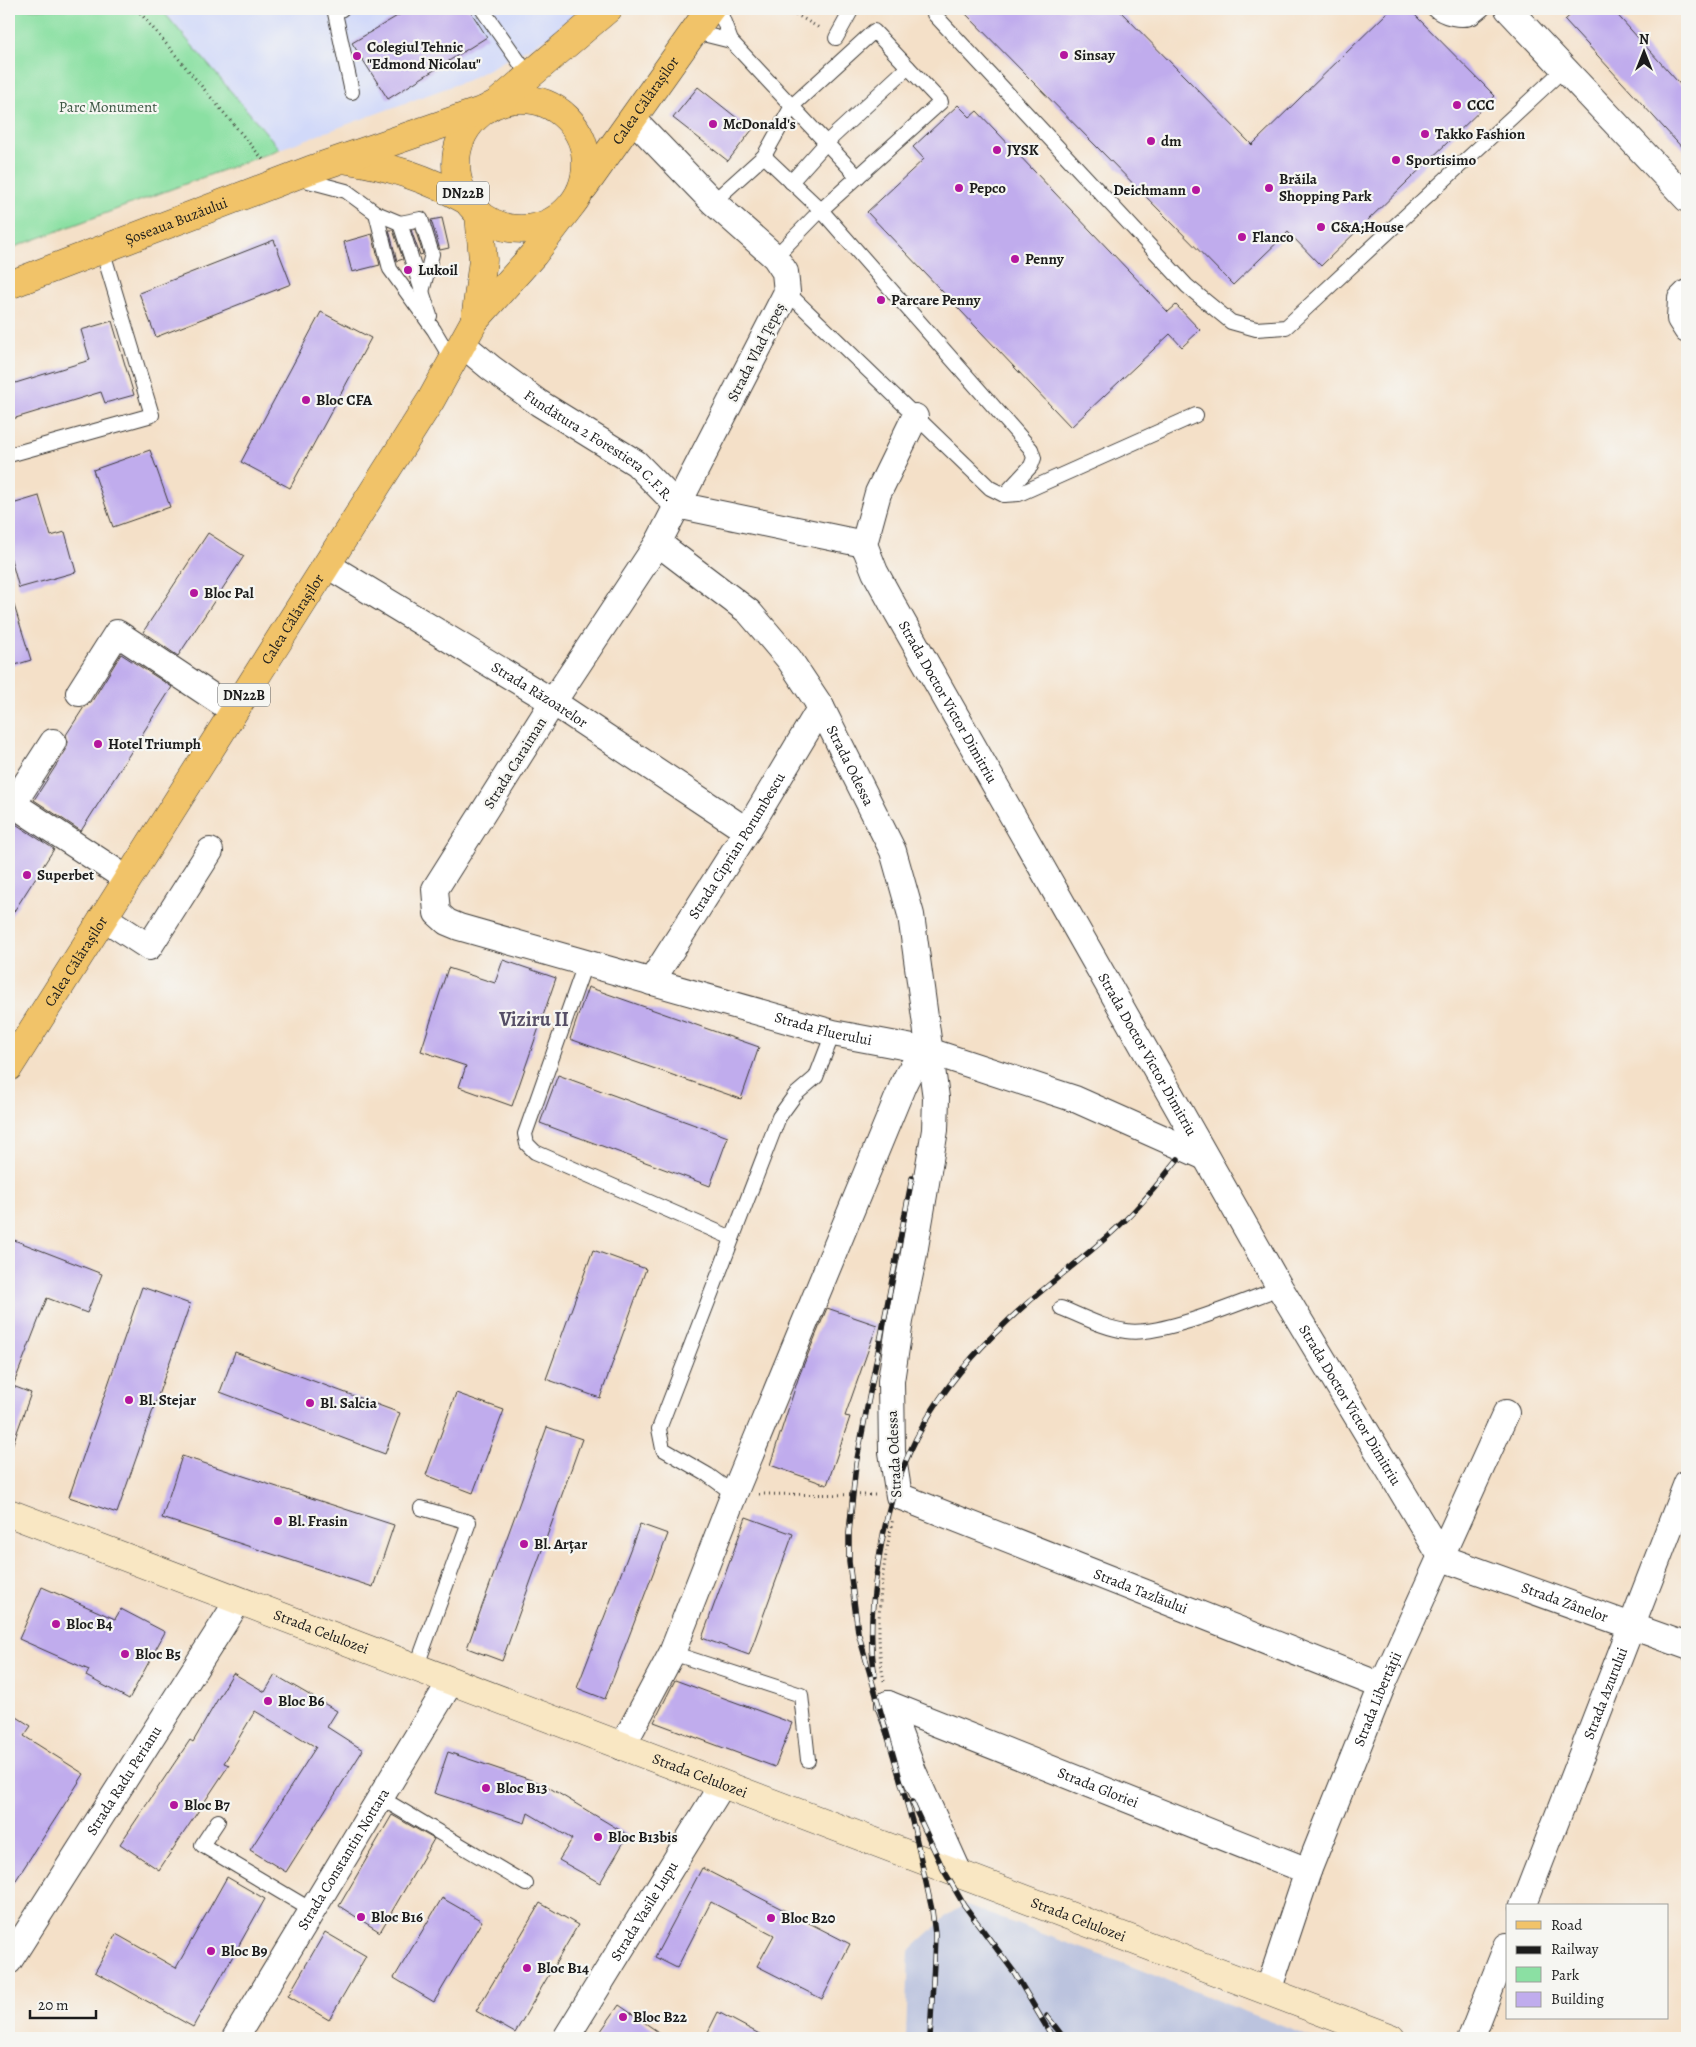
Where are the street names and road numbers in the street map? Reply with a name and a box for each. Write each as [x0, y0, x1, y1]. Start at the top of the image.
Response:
street label: Calea Călărașilor [607, 52, 683, 149]
road number: DN22B [437, 182, 489, 204]
street label: Șoseaua Buzăului [122, 192, 230, 250]
street label: Strada Vlad Țepeș [722, 299, 790, 405]
street label: Fundătura 2 Forestiera C.F.R. [520, 385, 678, 506]
street label: Calea Călărașilor [256, 570, 329, 668]
street label: Strada Doctor Victor Dimitriu [894, 617, 1002, 788]
street label: Strada Răzoarelor [488, 657, 592, 732]
road number: DN22B [218, 684, 270, 706]
street label: Strada Caraiman [479, 713, 551, 813]
street label: Strada Odessa [822, 722, 879, 809]
street label: Strada Ciprian Porumbescu [684, 768, 790, 923]
street label: Calea Călărașilor [40, 912, 112, 1010]
street label: Strada Doctor Victor Dimitriu [1093, 969, 1202, 1140]
street label: Strada Fluerului [772, 1007, 874, 1050]
street label: Strada Doctor Victor Dimitriu [1294, 1321, 1406, 1490]
street label: Strada Odessa [882, 1410, 906, 1498]
street label: Strada Tazlăului [1091, 1564, 1191, 1619]
street label: Strada Zânelor [1519, 1577, 1611, 1627]
street label: Strada Celulozei [271, 1604, 372, 1659]
street label: Strada Azurului [1579, 1644, 1632, 1742]
street label: Strada Libertății [1349, 1648, 1406, 1749]
street label: Strada Radu Perianu [82, 1721, 167, 1839]
street label: Strada Celulozei [649, 1748, 750, 1803]
street label: Strada Gloriei [1055, 1762, 1141, 1813]
street label: Strada Constantin Nottara [293, 1784, 394, 1934]
street label: Strada Vasile Lupu [606, 1857, 683, 1965]
street label: Strada Celulozei [1028, 1892, 1129, 1946]

